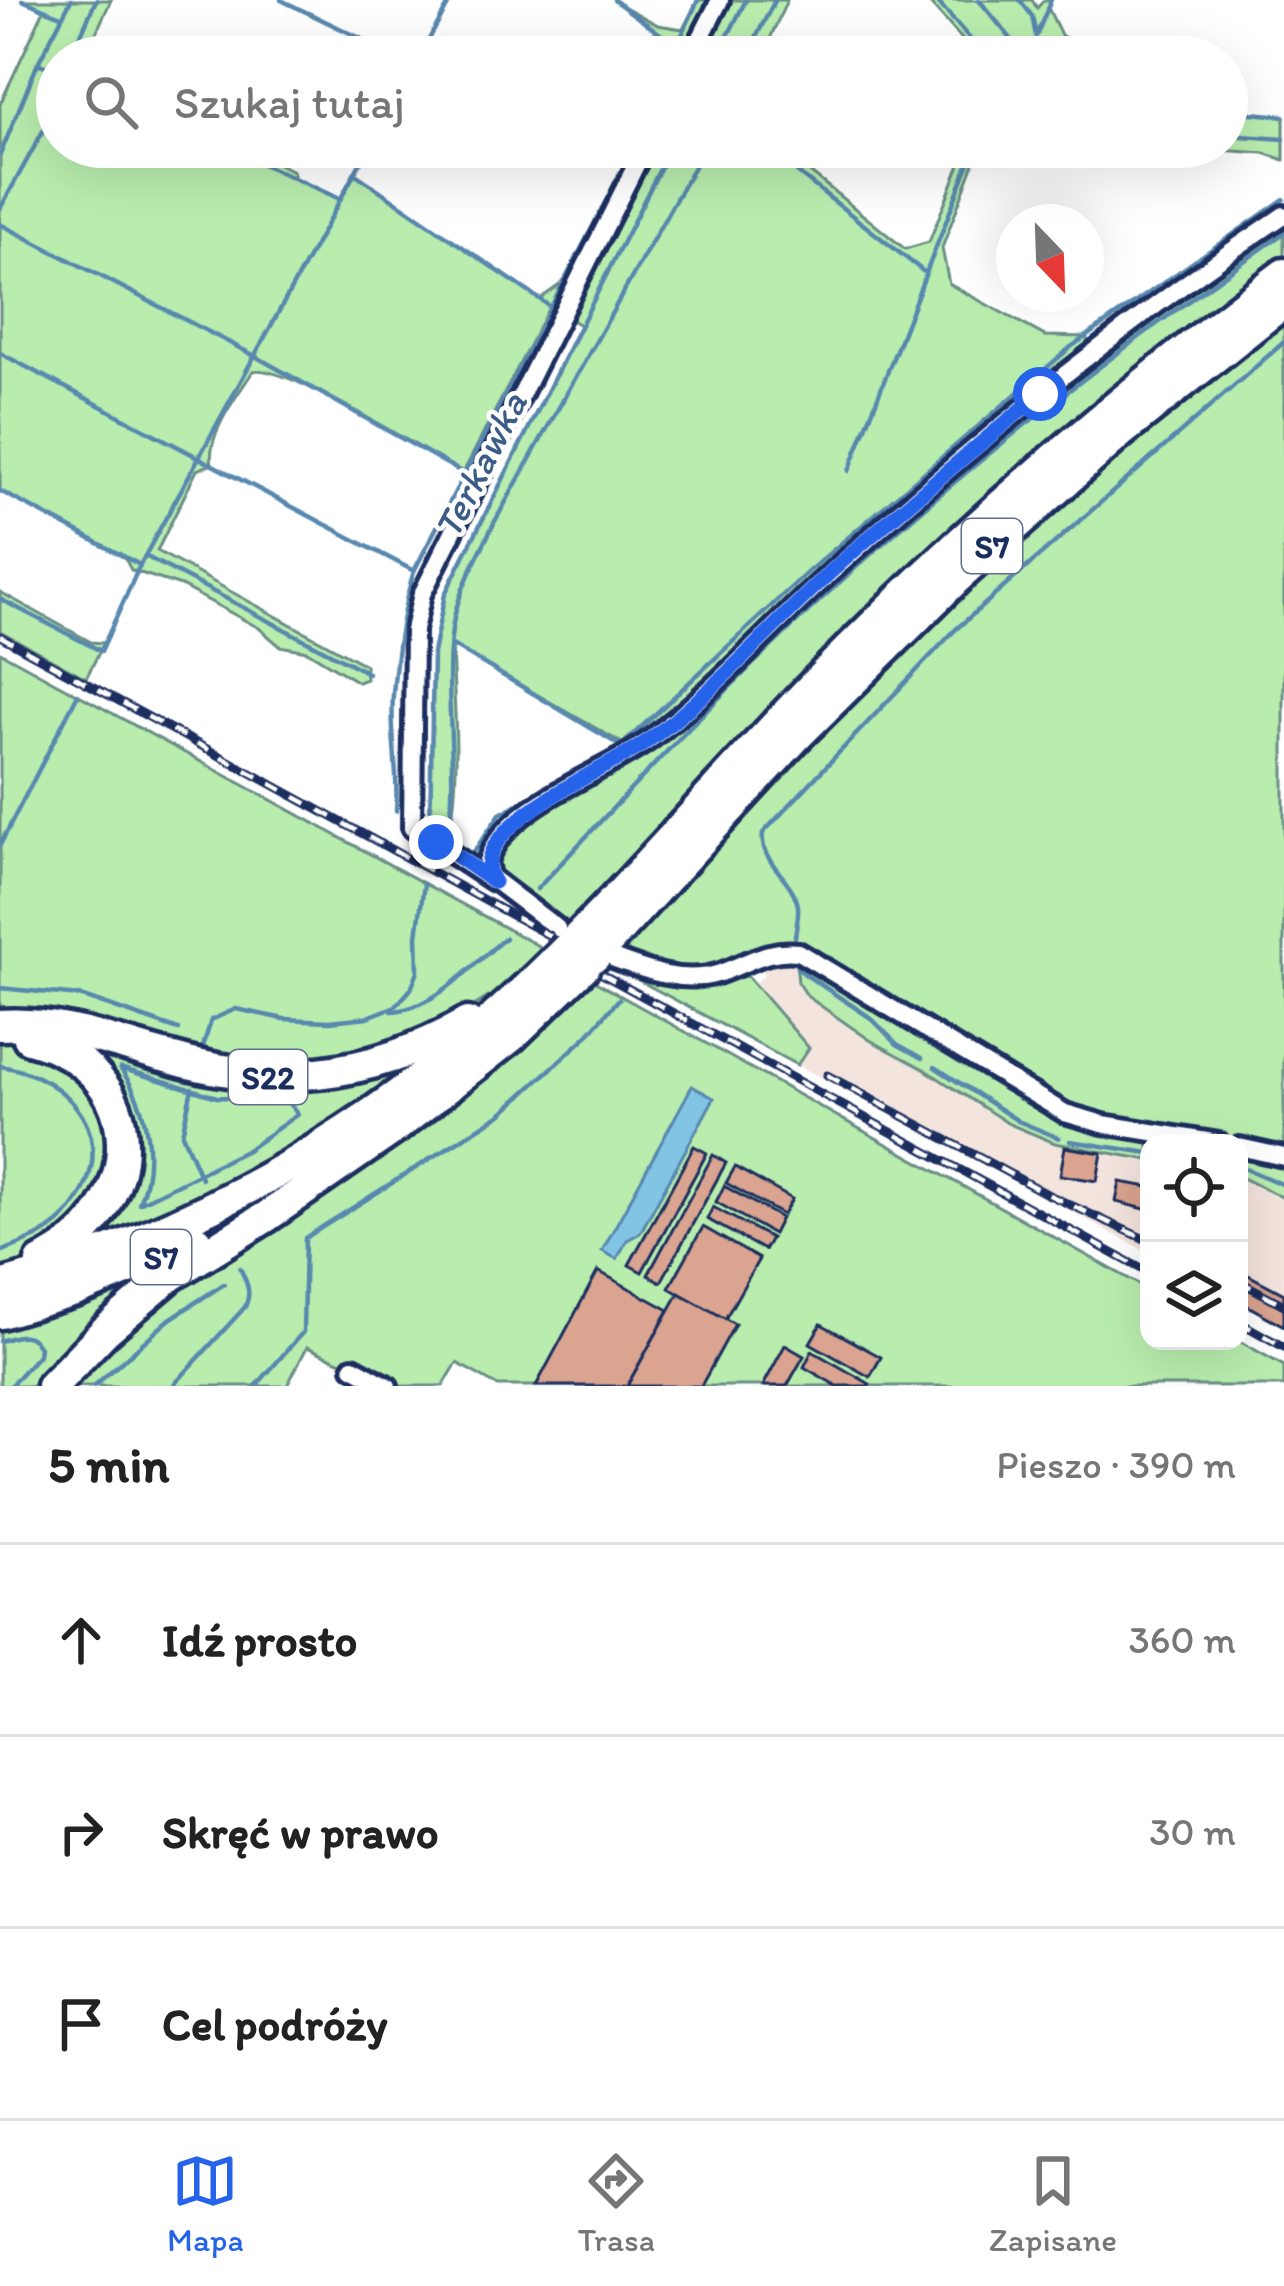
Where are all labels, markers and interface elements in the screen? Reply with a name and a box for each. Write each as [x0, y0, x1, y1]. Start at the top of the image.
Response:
search box [36, 36, 1248, 168]
icon: search [78, 69, 144, 135]
text: Szukaj tutaj [174, 75, 405, 129]
north arrow [996, 204, 1104, 312]
route start [1013, 367, 1067, 421]
water label: Terkawka [423, 383, 537, 546]
road number: S7 [962, 519, 1022, 573]
route end [409, 815, 463, 869]
road number: S22 [229, 1050, 307, 1104]
map controls [1140, 1134, 1248, 1350]
button: locate [1140, 1134, 1248, 1242]
road number: S7 [131, 1230, 191, 1284]
button: layers [1140, 1242, 1248, 1350]
text: 5 min [48, 1434, 169, 1495]
text: Pieszo · 390 m [996, 1441, 1236, 1488]
icon: ahead [48, 1607, 114, 1673]
text: Idź prosto [162, 1613, 357, 1667]
text: 360 m [1129, 1616, 1236, 1663]
icon: right [48, 1799, 114, 1865]
text: Skręć w prawo [162, 1805, 439, 1859]
text: 30 m [1149, 1808, 1236, 1855]
icon: arrive [48, 1991, 114, 2057]
text: Cel podróży [162, 1997, 387, 2051]
tab: Mapa [167, 2148, 244, 2259]
tab: Trasa [578, 2148, 655, 2259]
tab: Zapisane [989, 2148, 1117, 2259]

